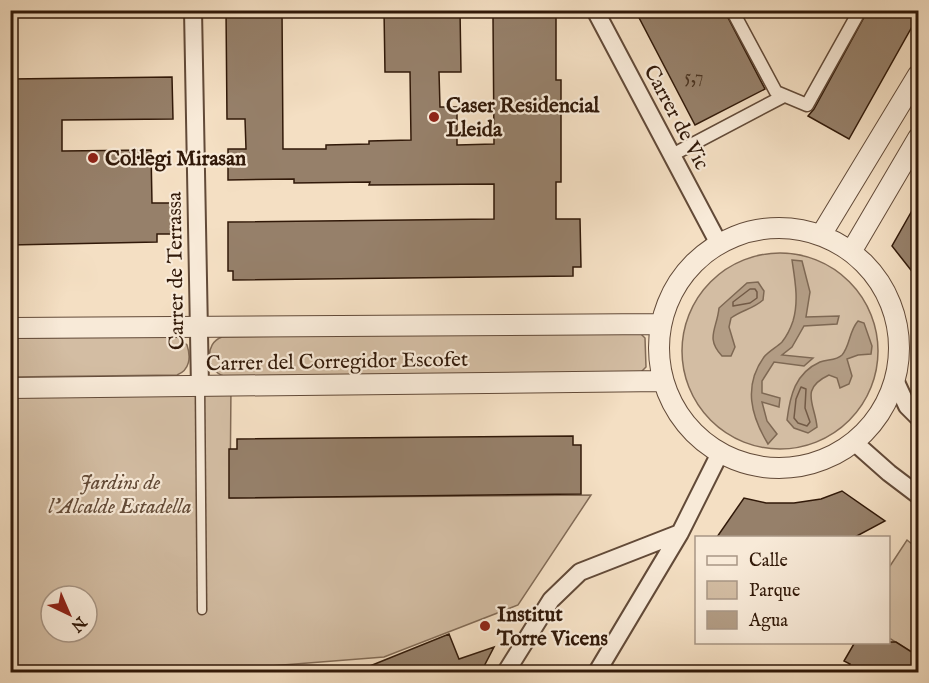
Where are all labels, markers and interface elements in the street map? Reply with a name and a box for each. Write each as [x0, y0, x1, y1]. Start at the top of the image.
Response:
street label: Carrer de Vic [637, 61, 715, 175]
house number: 5,7 [685, 66, 703, 89]
place label: Caser Residencial Lleida [446, 93, 601, 144]
marker: Caser Residencial Lleida [427, 110, 441, 124]
place label: Col·legi Mirasan [105, 146, 246, 173]
marker: Col·legi Mirasan [86, 151, 100, 165]
street label: Carrer de Terrassa [162, 191, 191, 350]
street label: Carrer del Corregidor Escofet [206, 347, 468, 378]
park label: Jardins de l'Alcalde Estadella [48, 470, 192, 521]
legend [695, 536, 890, 644]
text: Calle [749, 550, 788, 573]
text: Parque [749, 580, 800, 603]
north arrow [39, 584, 99, 644]
place label: Institut Torre Vicens [496, 602, 608, 653]
text: Agua [748, 610, 788, 633]
text: N [66, 611, 91, 635]
marker: Institut Torre Vicens [478, 619, 492, 633]

